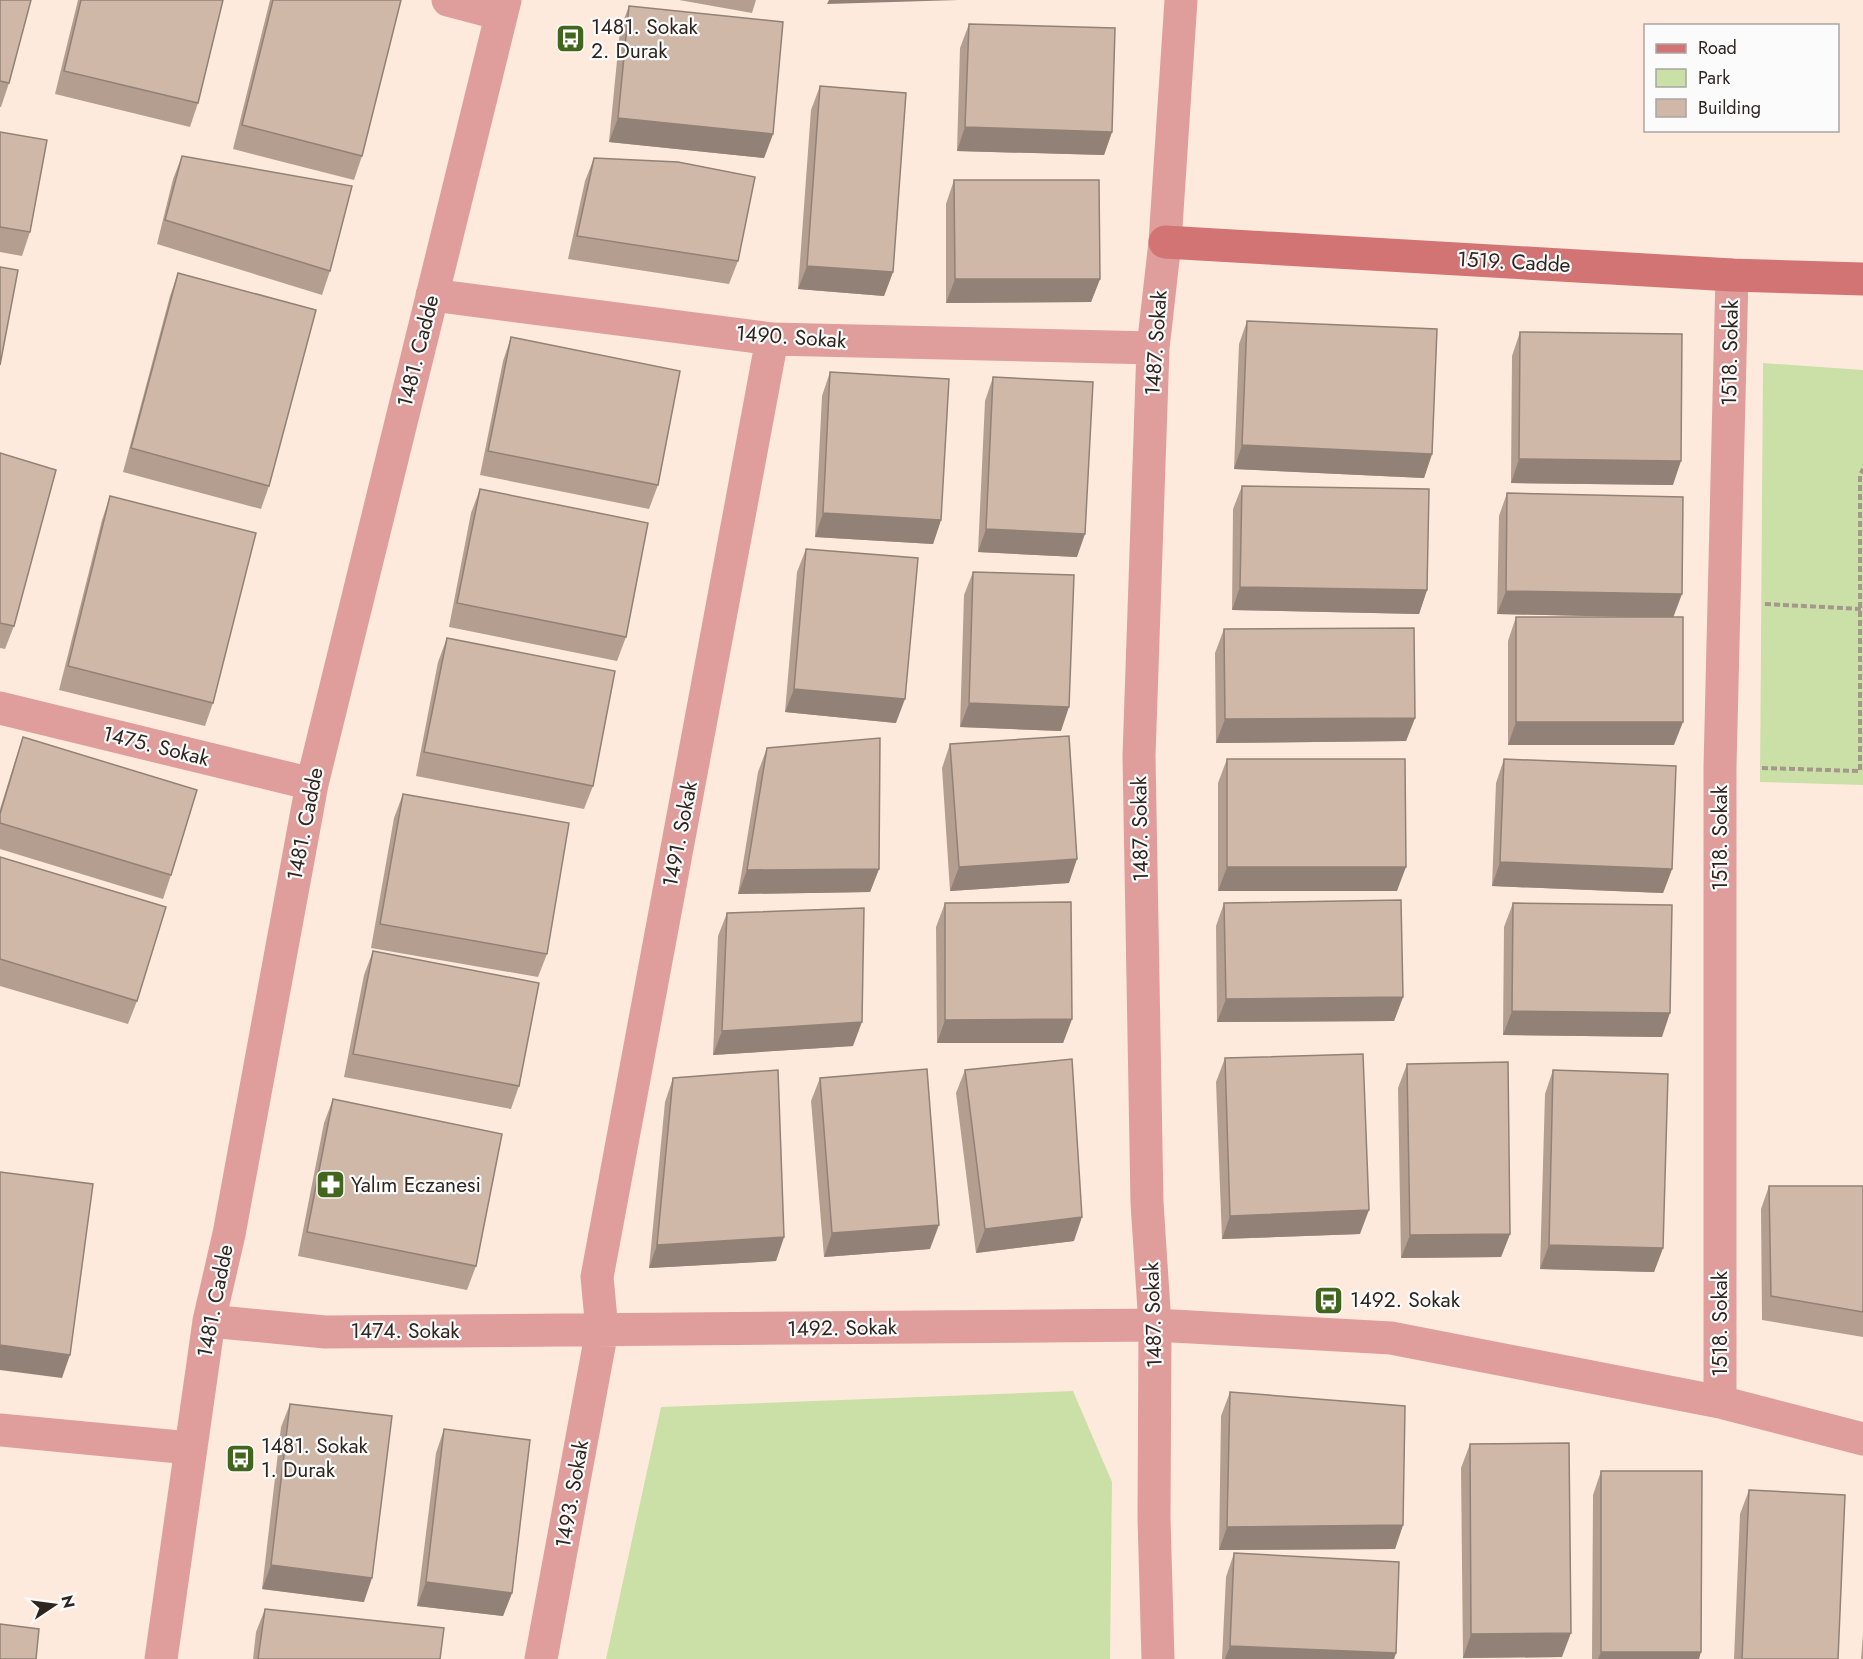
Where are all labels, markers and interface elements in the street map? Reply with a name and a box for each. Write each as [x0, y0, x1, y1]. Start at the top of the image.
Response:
place label: 1481. Sokak 2. Durak [591, 12, 699, 66]
bus stop icon: 1481. Sokak 2. Durak [554, 23, 586, 55]
legend [1644, 24, 1839, 132]
text: Road [1698, 35, 1737, 61]
text: Park [1698, 65, 1730, 91]
text: Building [1698, 95, 1761, 121]
street label: 1519. Cadde [1457, 244, 1571, 280]
street label: 1487. Sokak [1137, 288, 1175, 397]
street label: 1481. Cadde [390, 292, 446, 410]
street label: 1518. Sokak [1714, 299, 1746, 406]
street label: 1490. Sokak [735, 318, 848, 356]
street label: 1475. Sokak [100, 718, 213, 774]
street label: 1481. Cadde [279, 765, 331, 883]
street label: 1487. Sokak [1124, 775, 1156, 882]
street label: 1491. Sokak [655, 778, 705, 890]
street label: 1518. Sokak [1705, 784, 1735, 891]
pharmacy icon: Yalım Eczanesi [314, 1169, 346, 1201]
place label: Yalım Eczanesi [351, 1170, 481, 1200]
street label: 1481. Cadde [189, 1242, 241, 1360]
street label: 1487. Sokak [1136, 1261, 1170, 1368]
street label: 1518. Sokak [1705, 1270, 1735, 1377]
bus stop icon: 1492. Sokak [1313, 1284, 1345, 1316]
place label: 1492. Sokak [1350, 1285, 1461, 1315]
street label: 1492. Sokak [787, 1312, 898, 1344]
street label: 1474. Sokak [350, 1316, 460, 1346]
place label: 1481. Sokak 1. Durak [261, 1431, 369, 1485]
street label: 1493. Sokak [548, 1437, 596, 1550]
bus stop icon: 1481. Sokak 1. Durak [224, 1442, 256, 1474]
north arrow [24, 1575, 84, 1635]
text: N [55, 1593, 81, 1611]

